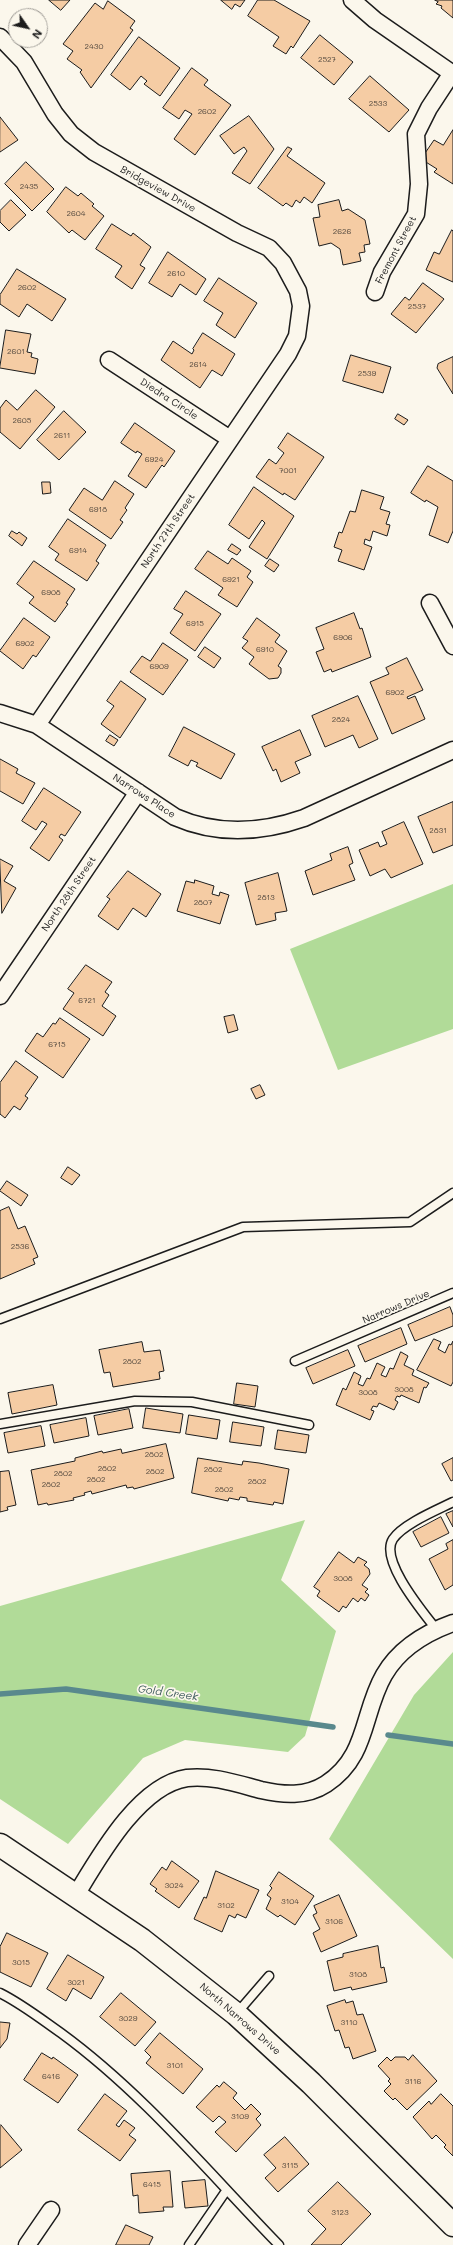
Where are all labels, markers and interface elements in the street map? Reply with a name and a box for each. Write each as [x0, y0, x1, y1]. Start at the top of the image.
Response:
north arrow [8, 8, 48, 48]
text: N [29, 27, 46, 42]
house number: 2430 [85, 42, 103, 52]
house number: 2527 [318, 55, 336, 65]
house number: 2533 [369, 99, 387, 109]
house number: 2602 [198, 107, 216, 117]
street label: Bridgeview Drive [118, 163, 198, 215]
house number: 2435 [20, 182, 38, 192]
house number: 2604 [67, 209, 85, 219]
street label: Fremont Street [373, 214, 419, 286]
house number: 2626 [333, 227, 351, 237]
house number: 2610 [167, 269, 185, 279]
house number: 2602 [18, 283, 36, 293]
house number: 2537 [408, 302, 426, 312]
house number: 2601 [7, 347, 25, 357]
house number: 2614 [189, 360, 207, 370]
house number: 2539 [358, 369, 376, 379]
street label: Diedra Circle [138, 376, 200, 422]
house number: 2605 [13, 416, 31, 426]
house number: 2611 [54, 431, 70, 441]
house number: 6924 [145, 455, 163, 465]
house number: 7001 [279, 466, 297, 476]
street label: North 27th Street [138, 491, 198, 571]
house number: 6918 [89, 505, 107, 515]
house number: 6914 [69, 546, 87, 556]
house number: 6921 [222, 575, 240, 585]
house number: 6908 [41, 588, 61, 598]
house number: 6915 [186, 619, 204, 629]
house number: 6906 [333, 633, 353, 643]
house number: 6902 [16, 639, 34, 649]
house number: 6910 [256, 645, 274, 655]
house number: 6909 [149, 662, 169, 672]
house number: 6902 [386, 688, 404, 698]
house number: 2824 [332, 715, 350, 725]
street label: Narrows Place [110, 771, 178, 821]
house number: 2831 [429, 826, 447, 836]
street label: North 28th Street [39, 854, 99, 934]
house number: 2813 [257, 893, 275, 903]
house number: 2807 [194, 898, 212, 908]
house number: 6721 [78, 996, 96, 1006]
house number: 6715 [48, 1040, 66, 1050]
house number: 2536 [11, 1242, 29, 1252]
street label: Narrows Drive [361, 1287, 431, 1327]
house number: 2802 [123, 1357, 141, 1367]
house number: 3008 [394, 1385, 414, 1395]
house number: 3008 [358, 1388, 378, 1398]
house number: 2802 [145, 1450, 163, 1460]
house number: 2802 [98, 1464, 116, 1474]
house number: 2802 [204, 1465, 222, 1475]
house number: 2802 [146, 1467, 164, 1477]
house number: 2802 [54, 1469, 72, 1479]
house number: 2802 [87, 1475, 105, 1485]
house number: 2802 [248, 1477, 266, 1487]
house number: 2802 [42, 1480, 60, 1490]
house number: 2802 [215, 1485, 233, 1495]
house number: 3008 [333, 1574, 353, 1584]
water label: Gold Creek [137, 1682, 199, 1704]
house number: 3024 [165, 1881, 183, 1891]
house number: 3104 [281, 1897, 299, 1907]
house number: 3102 [217, 1901, 235, 1911]
house number: 3106 [325, 1917, 343, 1927]
house number: 3015 [12, 1958, 30, 1968]
house number: 3108 [349, 1970, 367, 1980]
house number: 3021 [67, 1978, 85, 1988]
street label: North Narrows Drive [197, 1981, 283, 2057]
house number: 3029 [119, 2014, 137, 2024]
house number: 3110 [341, 2018, 357, 2028]
house number: 3101 [167, 2061, 183, 2071]
house number: 6416 [42, 2072, 60, 2082]
house number: 3116 [405, 2077, 421, 2087]
house number: 3109 [231, 2112, 249, 2122]
house number: 3115 [282, 2161, 298, 2171]
house number: 6415 [143, 2180, 161, 2190]
house number: 3123 [331, 2208, 349, 2218]

